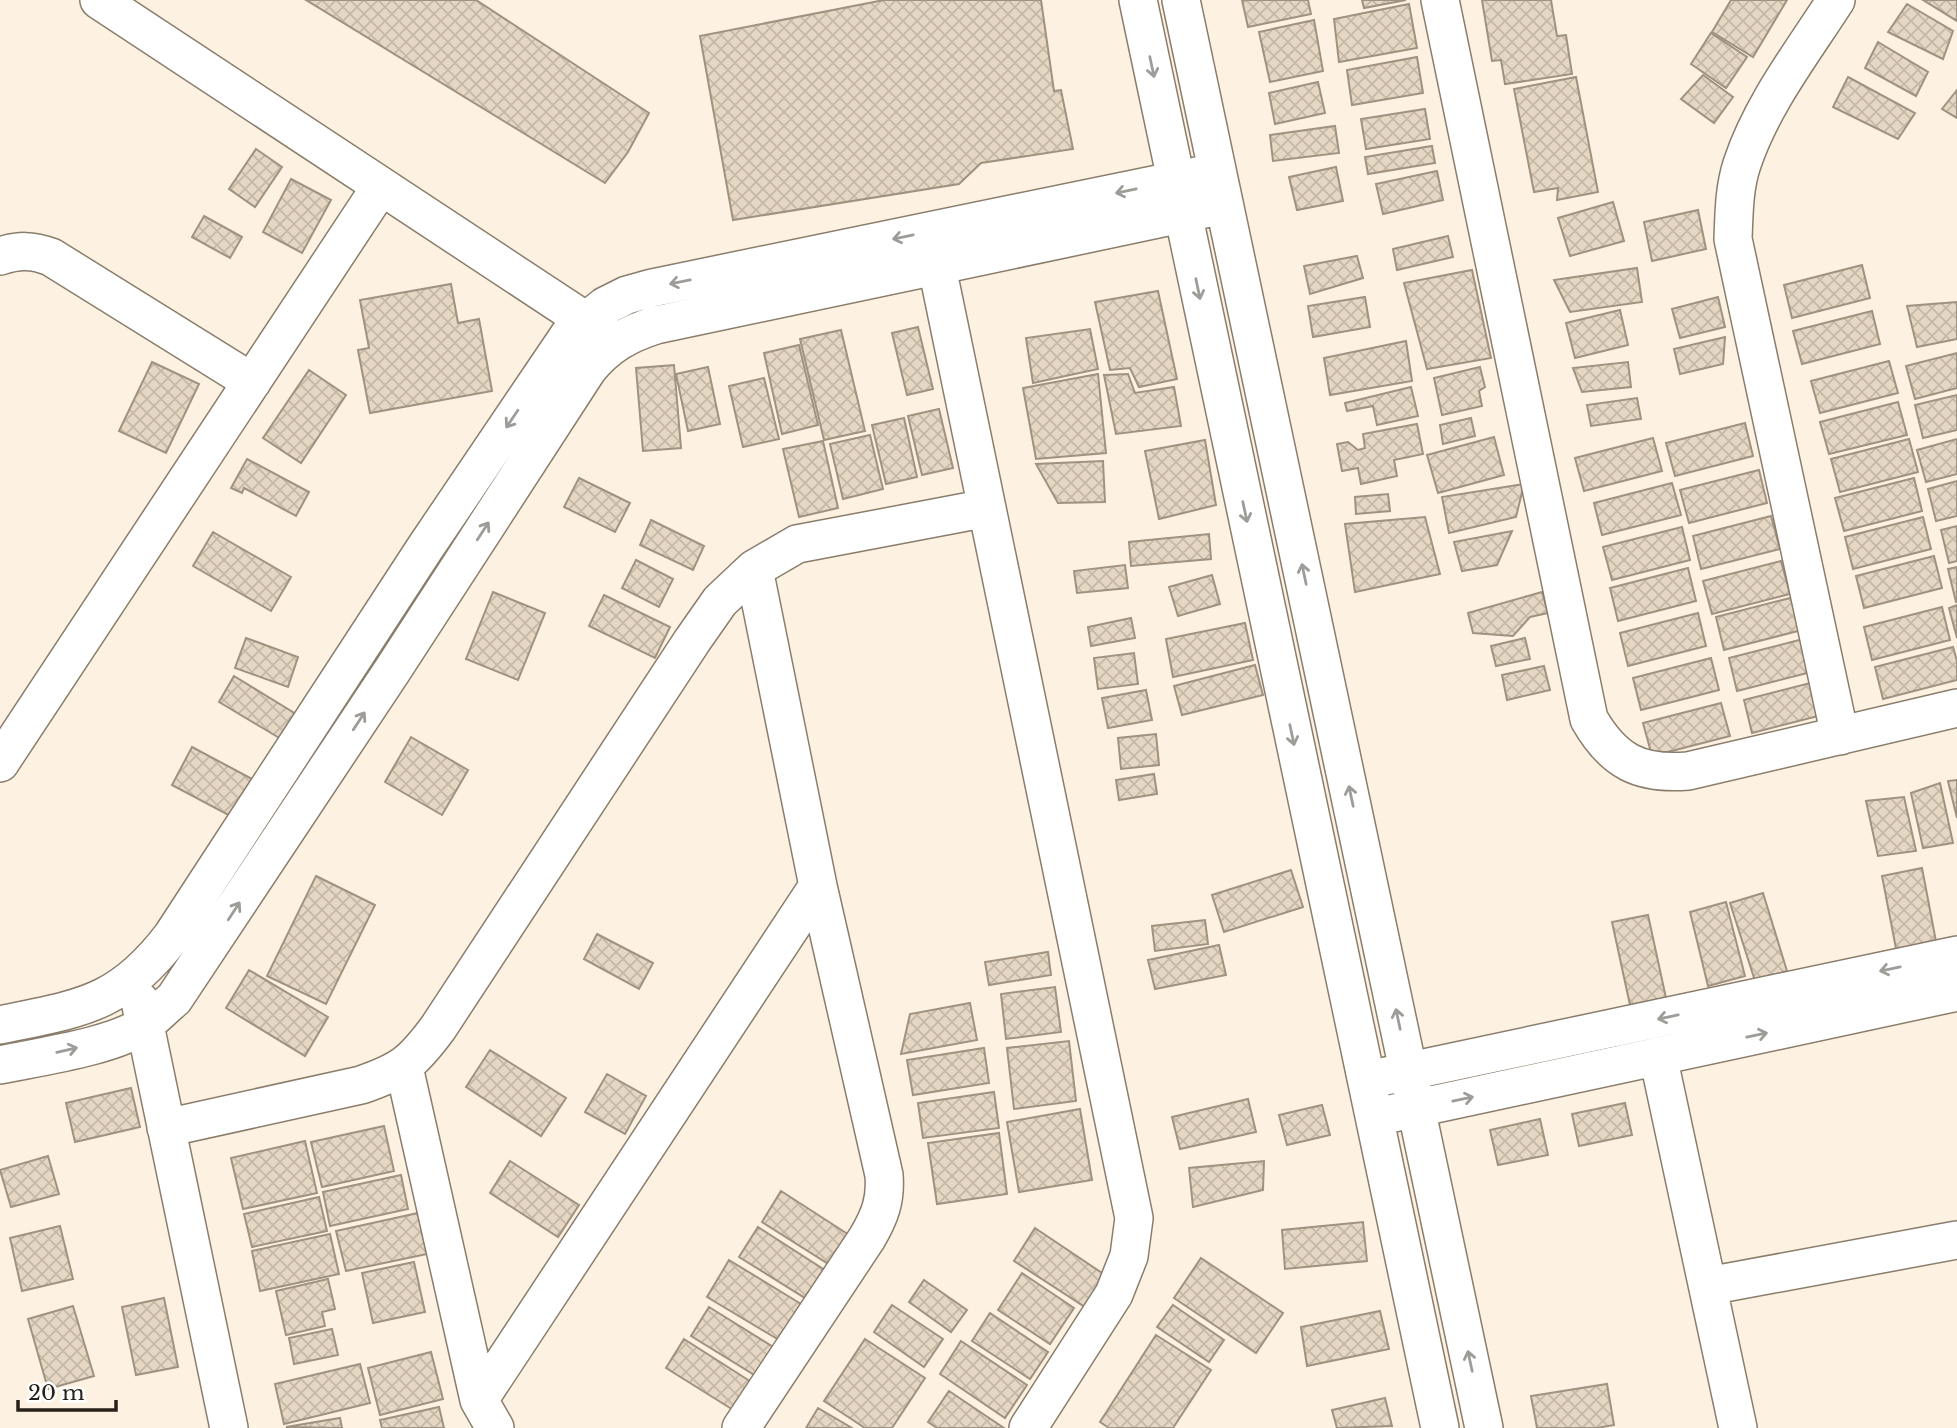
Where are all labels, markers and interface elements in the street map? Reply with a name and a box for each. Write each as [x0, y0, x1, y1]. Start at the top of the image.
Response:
one-way arrow [1145, 55, 1159, 78]
one-way arrow [1115, 184, 1138, 198]
one-way arrow [892, 230, 915, 244]
one-way arrow [669, 276, 692, 290]
one-way arrow [1192, 277, 1206, 300]
one-way arrow [505, 409, 519, 428]
one-way arrow [1239, 500, 1253, 523]
one-way arrow [476, 521, 490, 541]
one-way arrow [1296, 563, 1310, 586]
one-way arrow [352, 712, 366, 731]
one-way arrow [1285, 723, 1299, 746]
one-way arrow [1344, 785, 1357, 808]
one-way arrow [227, 902, 241, 922]
one-way arrow [1879, 963, 1902, 977]
one-way arrow [1391, 1008, 1405, 1031]
one-way arrow [1657, 1010, 1680, 1024]
one-way arrow [1745, 1027, 1768, 1041]
one-way arrow [55, 1043, 78, 1057]
one-way arrow [1451, 1091, 1474, 1105]
one-way arrow [1463, 1350, 1477, 1373]
scale bar [18, 1368, 116, 1412]
text: 20 m [28, 1380, 85, 1406]

